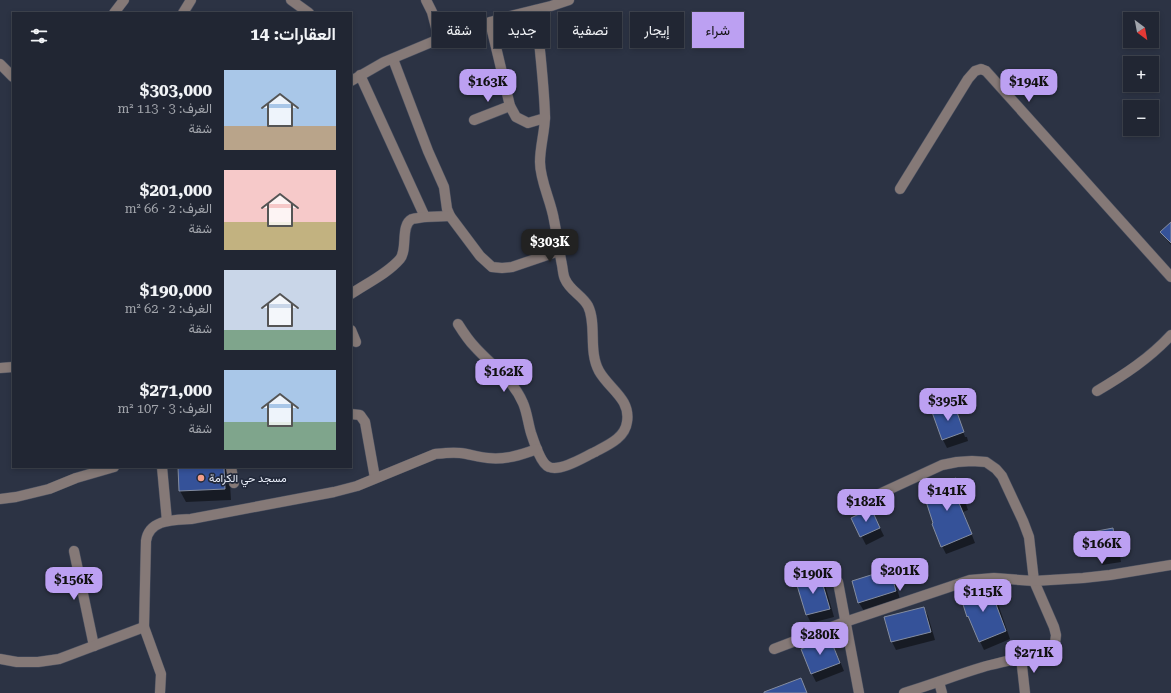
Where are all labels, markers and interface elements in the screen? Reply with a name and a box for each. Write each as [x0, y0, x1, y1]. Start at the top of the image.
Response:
chip: شقة [432, 12, 486, 48]
chip: جديد [494, 12, 550, 48]
chip: تصفية [558, 12, 622, 48]
chip: إيجار [630, 12, 684, 48]
chip: شراء [692, 12, 744, 48]
north arrow [1123, 12, 1159, 48]
map controls [1123, 12, 1159, 136]
text: العقارات: 14 [250, 24, 336, 44]
icon: filters [28, 25, 50, 47]
button: + [1123, 56, 1159, 92]
pin: $163K [460, 69, 516, 103]
pin: $194K [1001, 69, 1057, 103]
text: $163K [468, 74, 508, 89]
text: $194K [1009, 74, 1049, 89]
text: $303,000 [140, 80, 212, 100]
icon: home [256, 86, 304, 134]
button: − [1123, 100, 1159, 136]
text: الغرف: 3 · 113 m² [117, 101, 212, 116]
text: شقة [189, 121, 212, 136]
text: $201,000 [140, 180, 212, 200]
icon: home [256, 186, 304, 234]
text: الغرف: 2 · 66 m² [125, 201, 212, 216]
text: شقة [189, 221, 212, 236]
pin: $303K [522, 229, 578, 263]
text: $303K [530, 234, 570, 249]
text: $190,000 [140, 280, 212, 300]
icon: home [256, 286, 304, 334]
text: الغرف: 2 · 62 m² [125, 301, 212, 316]
text: شقة [189, 321, 212, 336]
pin: $162K [476, 359, 532, 393]
text: $162K [484, 364, 524, 379]
text: $271,000 [140, 380, 212, 400]
icon: home [256, 386, 304, 434]
pin: $395K [920, 388, 976, 422]
text: $395K [928, 393, 968, 408]
text: الغرف: 3 · 107 m² [117, 401, 212, 416]
text: شقة [189, 421, 212, 436]
place label: مسجد حي الكرامة [209, 472, 287, 488]
marker: مسجد حي الكرامة [196, 473, 206, 483]
pin: $141K [919, 478, 975, 512]
text: $141K [927, 483, 967, 498]
pin: $182K [838, 489, 894, 523]
text: $182K [846, 494, 886, 509]
pin: $166K [1074, 531, 1130, 565]
text: $166K [1082, 536, 1122, 551]
pin: $201K [872, 558, 928, 592]
pin: $190K [785, 561, 841, 595]
text: $201K [880, 563, 920, 578]
text: $190K [793, 566, 833, 581]
pin: $156K [46, 567, 102, 601]
text: $156K [54, 572, 94, 587]
pin: $115K [955, 579, 1011, 613]
text: $115K [963, 584, 1003, 599]
pin: $280K [792, 622, 848, 656]
text: $280K [800, 627, 840, 642]
pin: $271K [1006, 640, 1062, 674]
text: $271K [1014, 645, 1054, 660]

